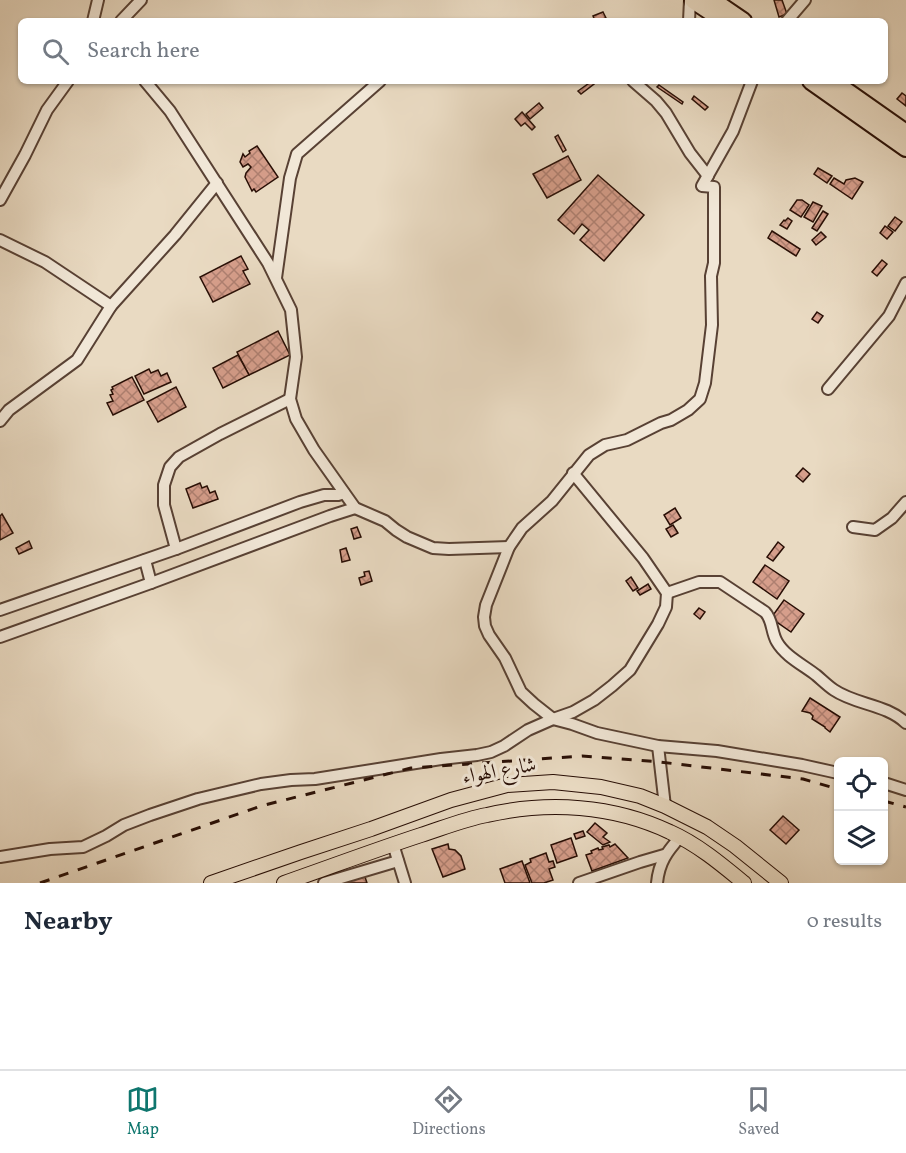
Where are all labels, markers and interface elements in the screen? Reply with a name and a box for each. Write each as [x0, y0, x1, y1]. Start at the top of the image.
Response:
search box [18, 18, 888, 84]
icon: search [39, 35, 72, 68]
text: Search here [87, 36, 200, 67]
street label: شارع الهواء [460, 751, 539, 794]
map controls [834, 757, 888, 865]
button: locate [834, 757, 888, 811]
button: layers [834, 811, 888, 865]
text: Nearby [24, 904, 113, 940]
text: 0 results [807, 908, 882, 936]
tab: Map [126, 1083, 159, 1141]
tab: Directions [412, 1083, 486, 1141]
tab: Saved [738, 1083, 780, 1141]

